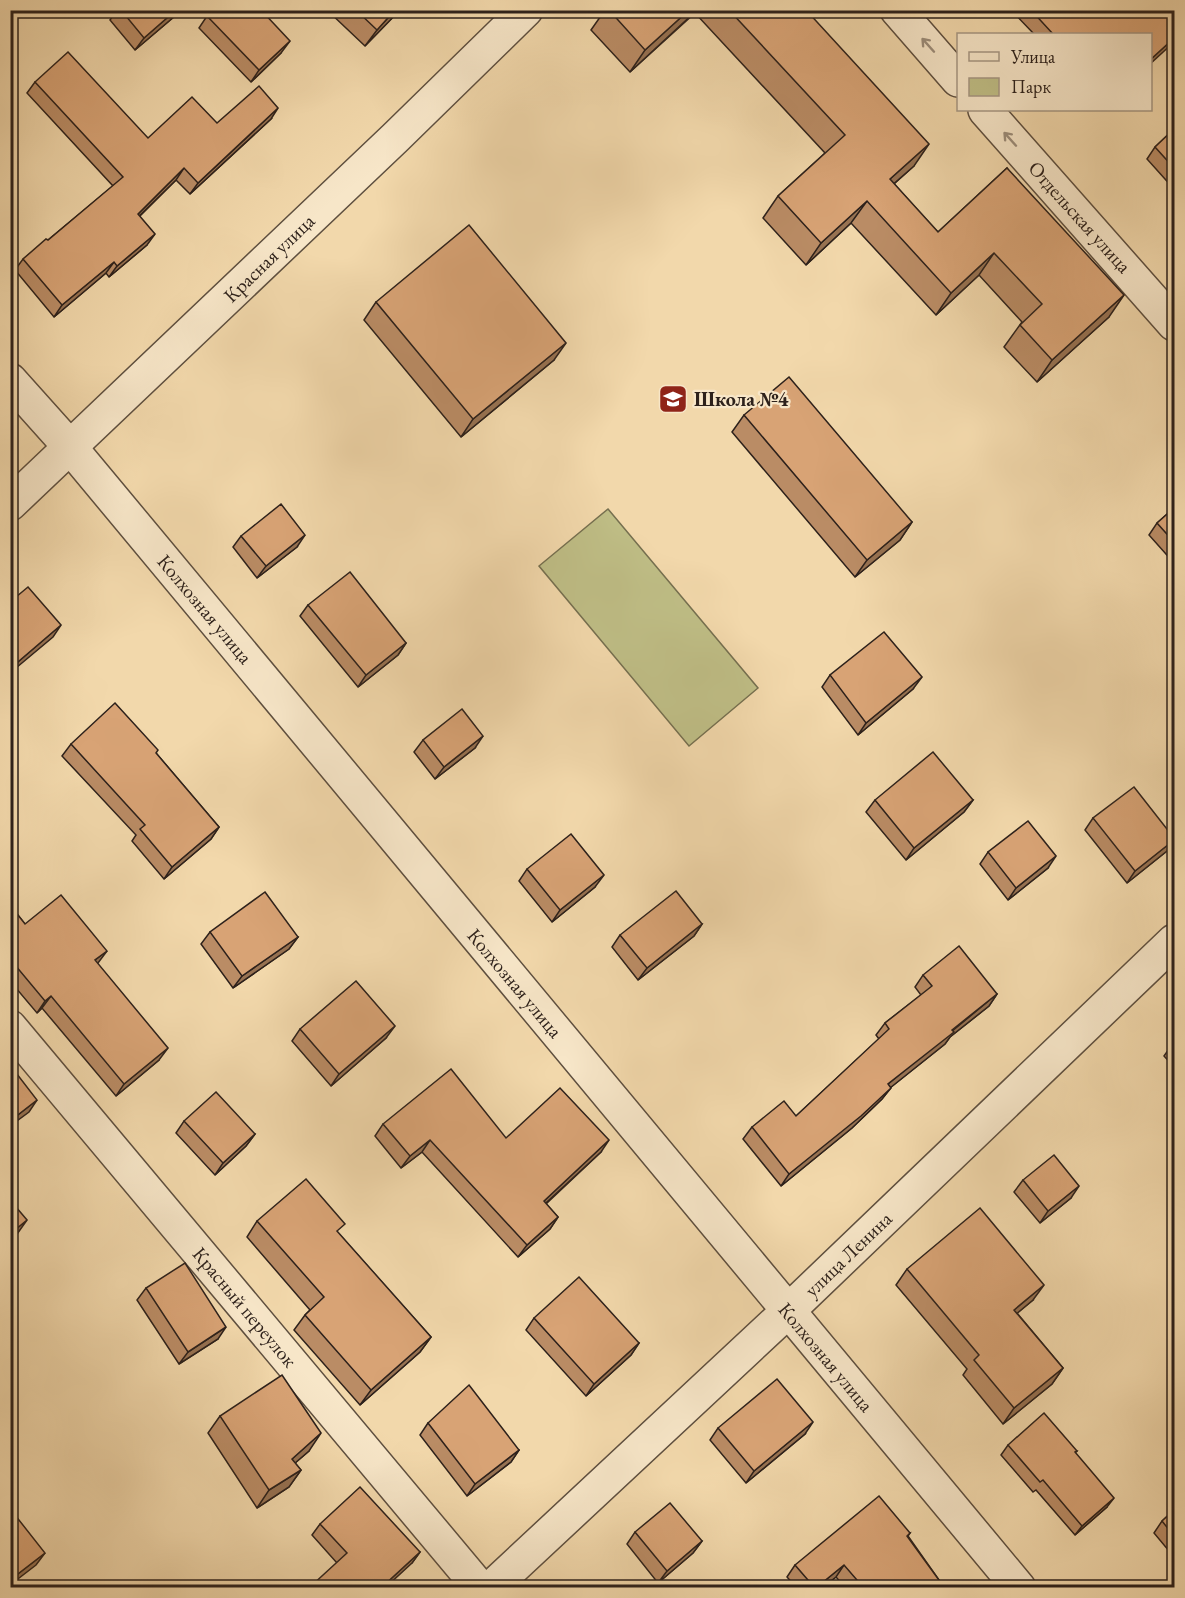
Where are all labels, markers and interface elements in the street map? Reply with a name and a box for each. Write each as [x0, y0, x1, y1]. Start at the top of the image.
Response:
legend [957, 33, 1152, 111]
one-way arrow [921, 38, 935, 53]
text: Улица [1010, 45, 1056, 68]
text: Парк [1011, 75, 1051, 98]
one-way arrow [1004, 131, 1018, 147]
street label: Отдельская улица [1023, 155, 1137, 279]
street label: Красная улица [218, 208, 320, 308]
school or university icon: Школа №4 [657, 383, 689, 415]
place label: Школа №4 [694, 386, 789, 412]
street label: Колхозная улица [152, 549, 258, 669]
street label: Колхозная улица [462, 923, 568, 1043]
street label: улица Ленина [799, 1206, 897, 1302]
street label: Красный переулок [187, 1241, 303, 1373]
street label: Колхозная улица [773, 1297, 879, 1417]

